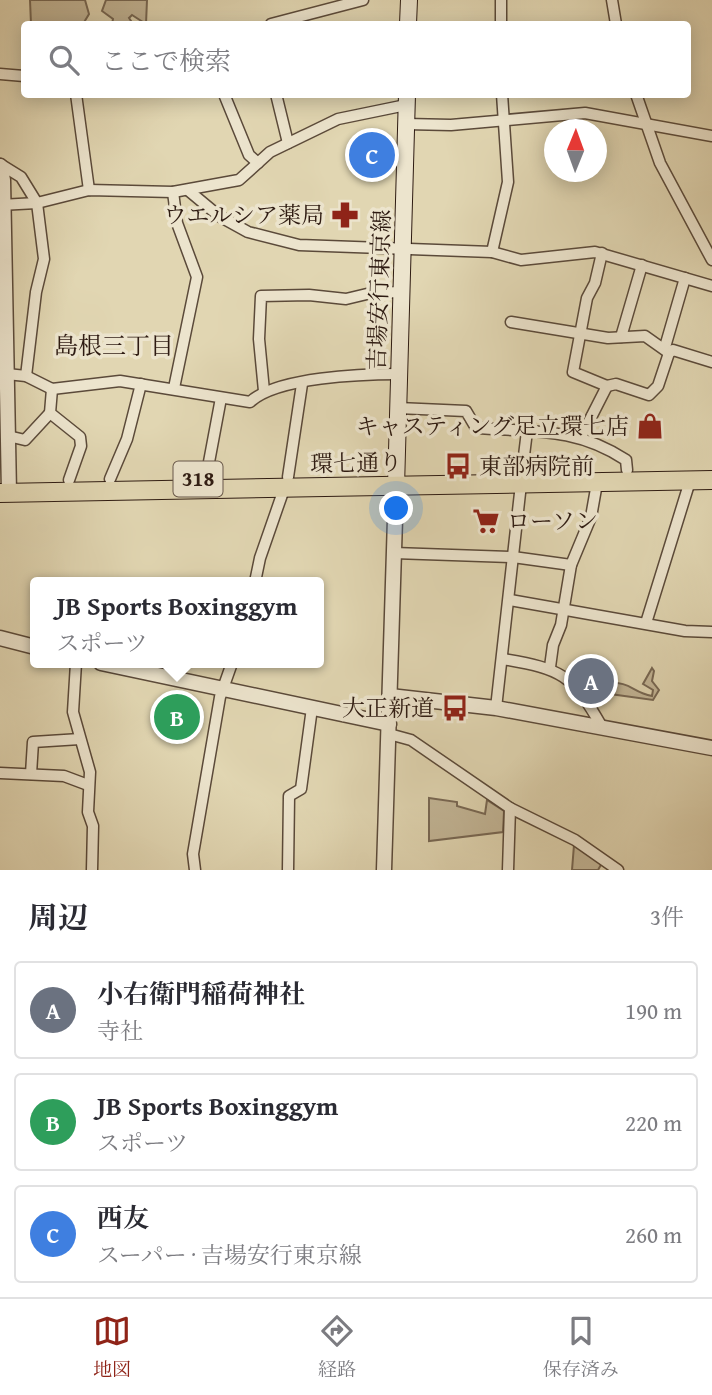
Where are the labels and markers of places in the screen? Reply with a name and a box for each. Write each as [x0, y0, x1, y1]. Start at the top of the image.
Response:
pin: C [349, 129, 395, 181]
place label: ウエルシア薬局 [164, 198, 324, 231]
pharmacy icon: ウエルシア薬局 [330, 200, 360, 230]
place label: キャスティング足立環七店 [356, 409, 629, 442]
shop icon: キャスティング足立環七店 [635, 411, 665, 441]
place label: 東部病院前 [479, 449, 594, 482]
bus stop icon: 東部病院前 [443, 451, 473, 481]
place label: ローソン [507, 504, 598, 537]
supermarket icon: ローソン [471, 506, 501, 536]
pin: A [568, 655, 614, 707]
pin: B [154, 691, 200, 743]
place label: 大正新道 [342, 691, 434, 724]
bus stop icon: 大正新道 [440, 693, 470, 723]

